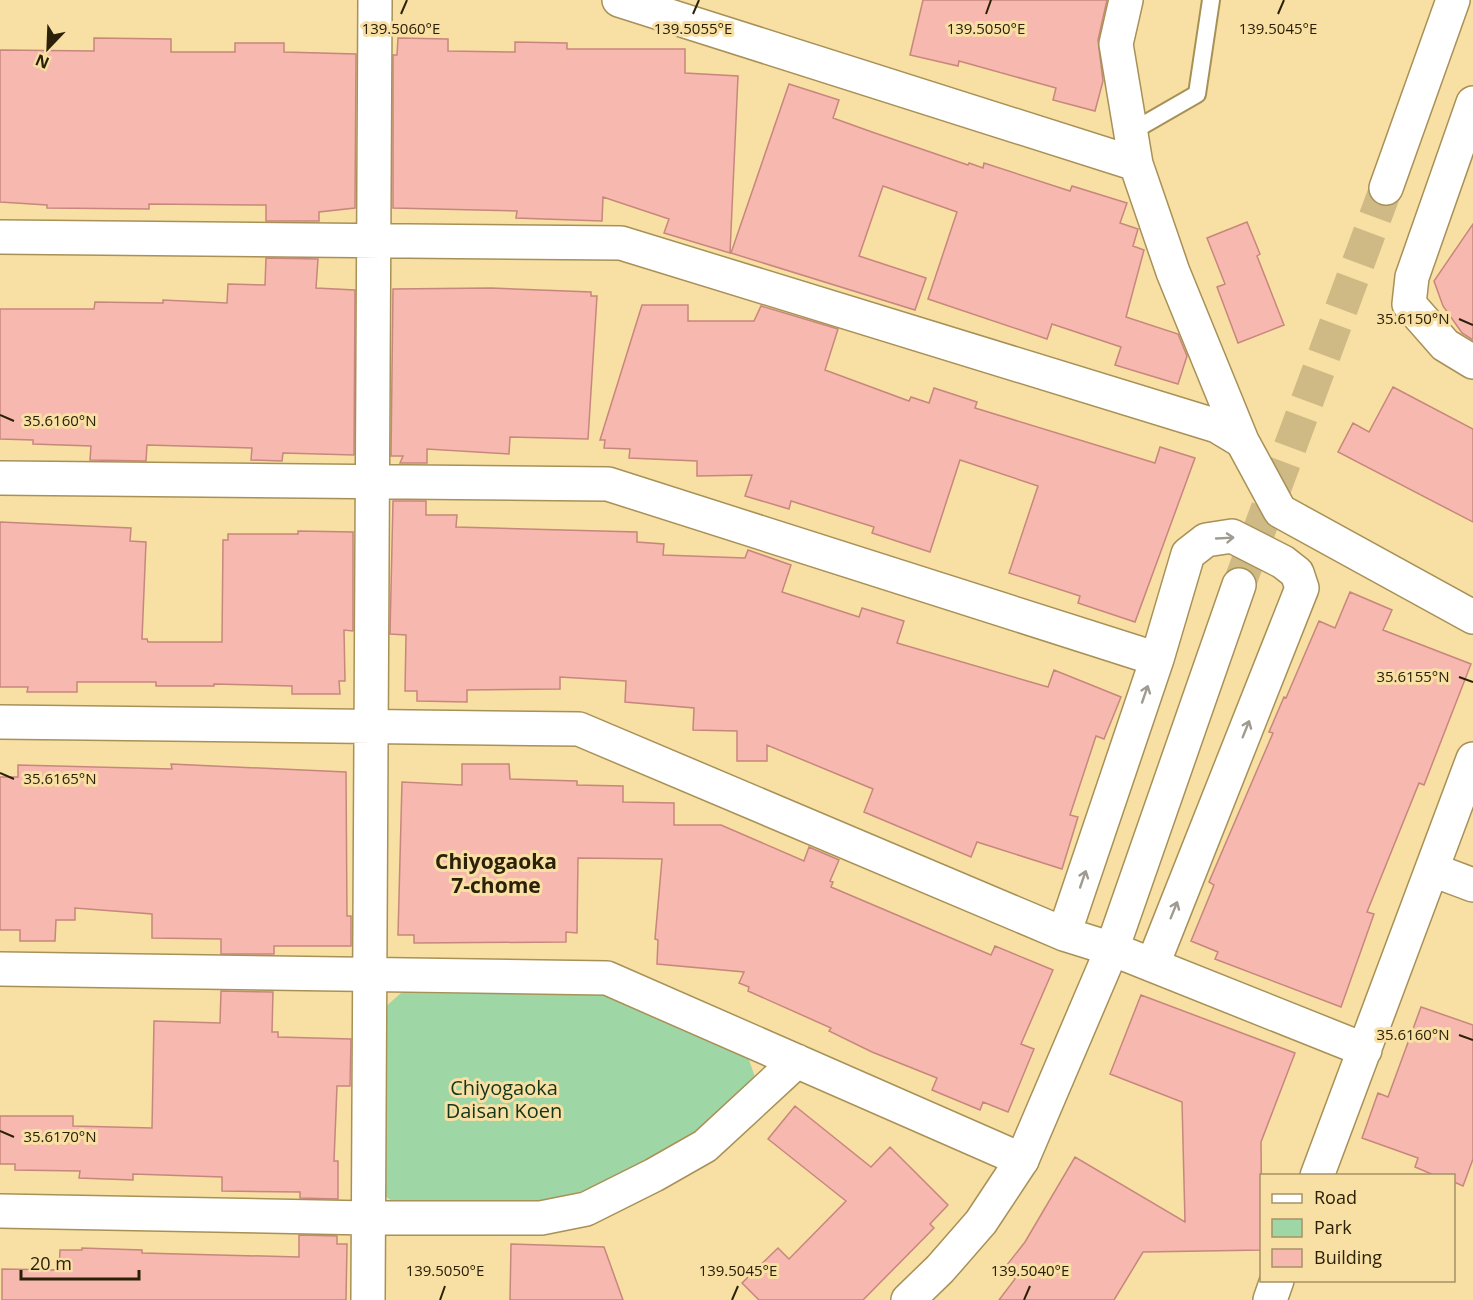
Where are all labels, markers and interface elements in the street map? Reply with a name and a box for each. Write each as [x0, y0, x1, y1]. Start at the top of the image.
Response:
north arrow [18, 18, 78, 78]
text: 139.5060°E [362, 18, 440, 38]
text: 139.5055°E [654, 18, 732, 38]
text: 139.5050°E [947, 18, 1025, 38]
text: 139.5045°E [1239, 18, 1317, 38]
text: N [32, 49, 52, 74]
text: 35.6150°N [1376, 308, 1450, 328]
text: 35.6160°N [23, 410, 97, 430]
one-way arrow [1215, 533, 1234, 544]
text: 35.6155°N [1376, 666, 1450, 686]
one-way arrow [1141, 685, 1152, 704]
one-way arrow [1241, 720, 1252, 739]
text: 35.6165°N [23, 768, 97, 788]
district label: Chiyogaoka 7-chome [435, 847, 557, 899]
one-way arrow [1078, 870, 1089, 888]
one-way arrow [1169, 901, 1180, 920]
text: 35.6160°N [1376, 1024, 1450, 1044]
park label: Chiyogaoka Daisan Koen [446, 1074, 562, 1124]
text: 35.6170°N [23, 1126, 97, 1146]
legend [1260, 1174, 1455, 1282]
text: Road [1314, 1185, 1357, 1209]
text: Park [1314, 1215, 1352, 1239]
scale bar [21, 1243, 140, 1281]
text: Building [1314, 1245, 1382, 1269]
text: 20 m [30, 1251, 72, 1275]
text: 139.5050°E [406, 1260, 484, 1280]
text: 139.5045°E [699, 1260, 777, 1280]
text: 139.5040°E [991, 1260, 1069, 1280]

